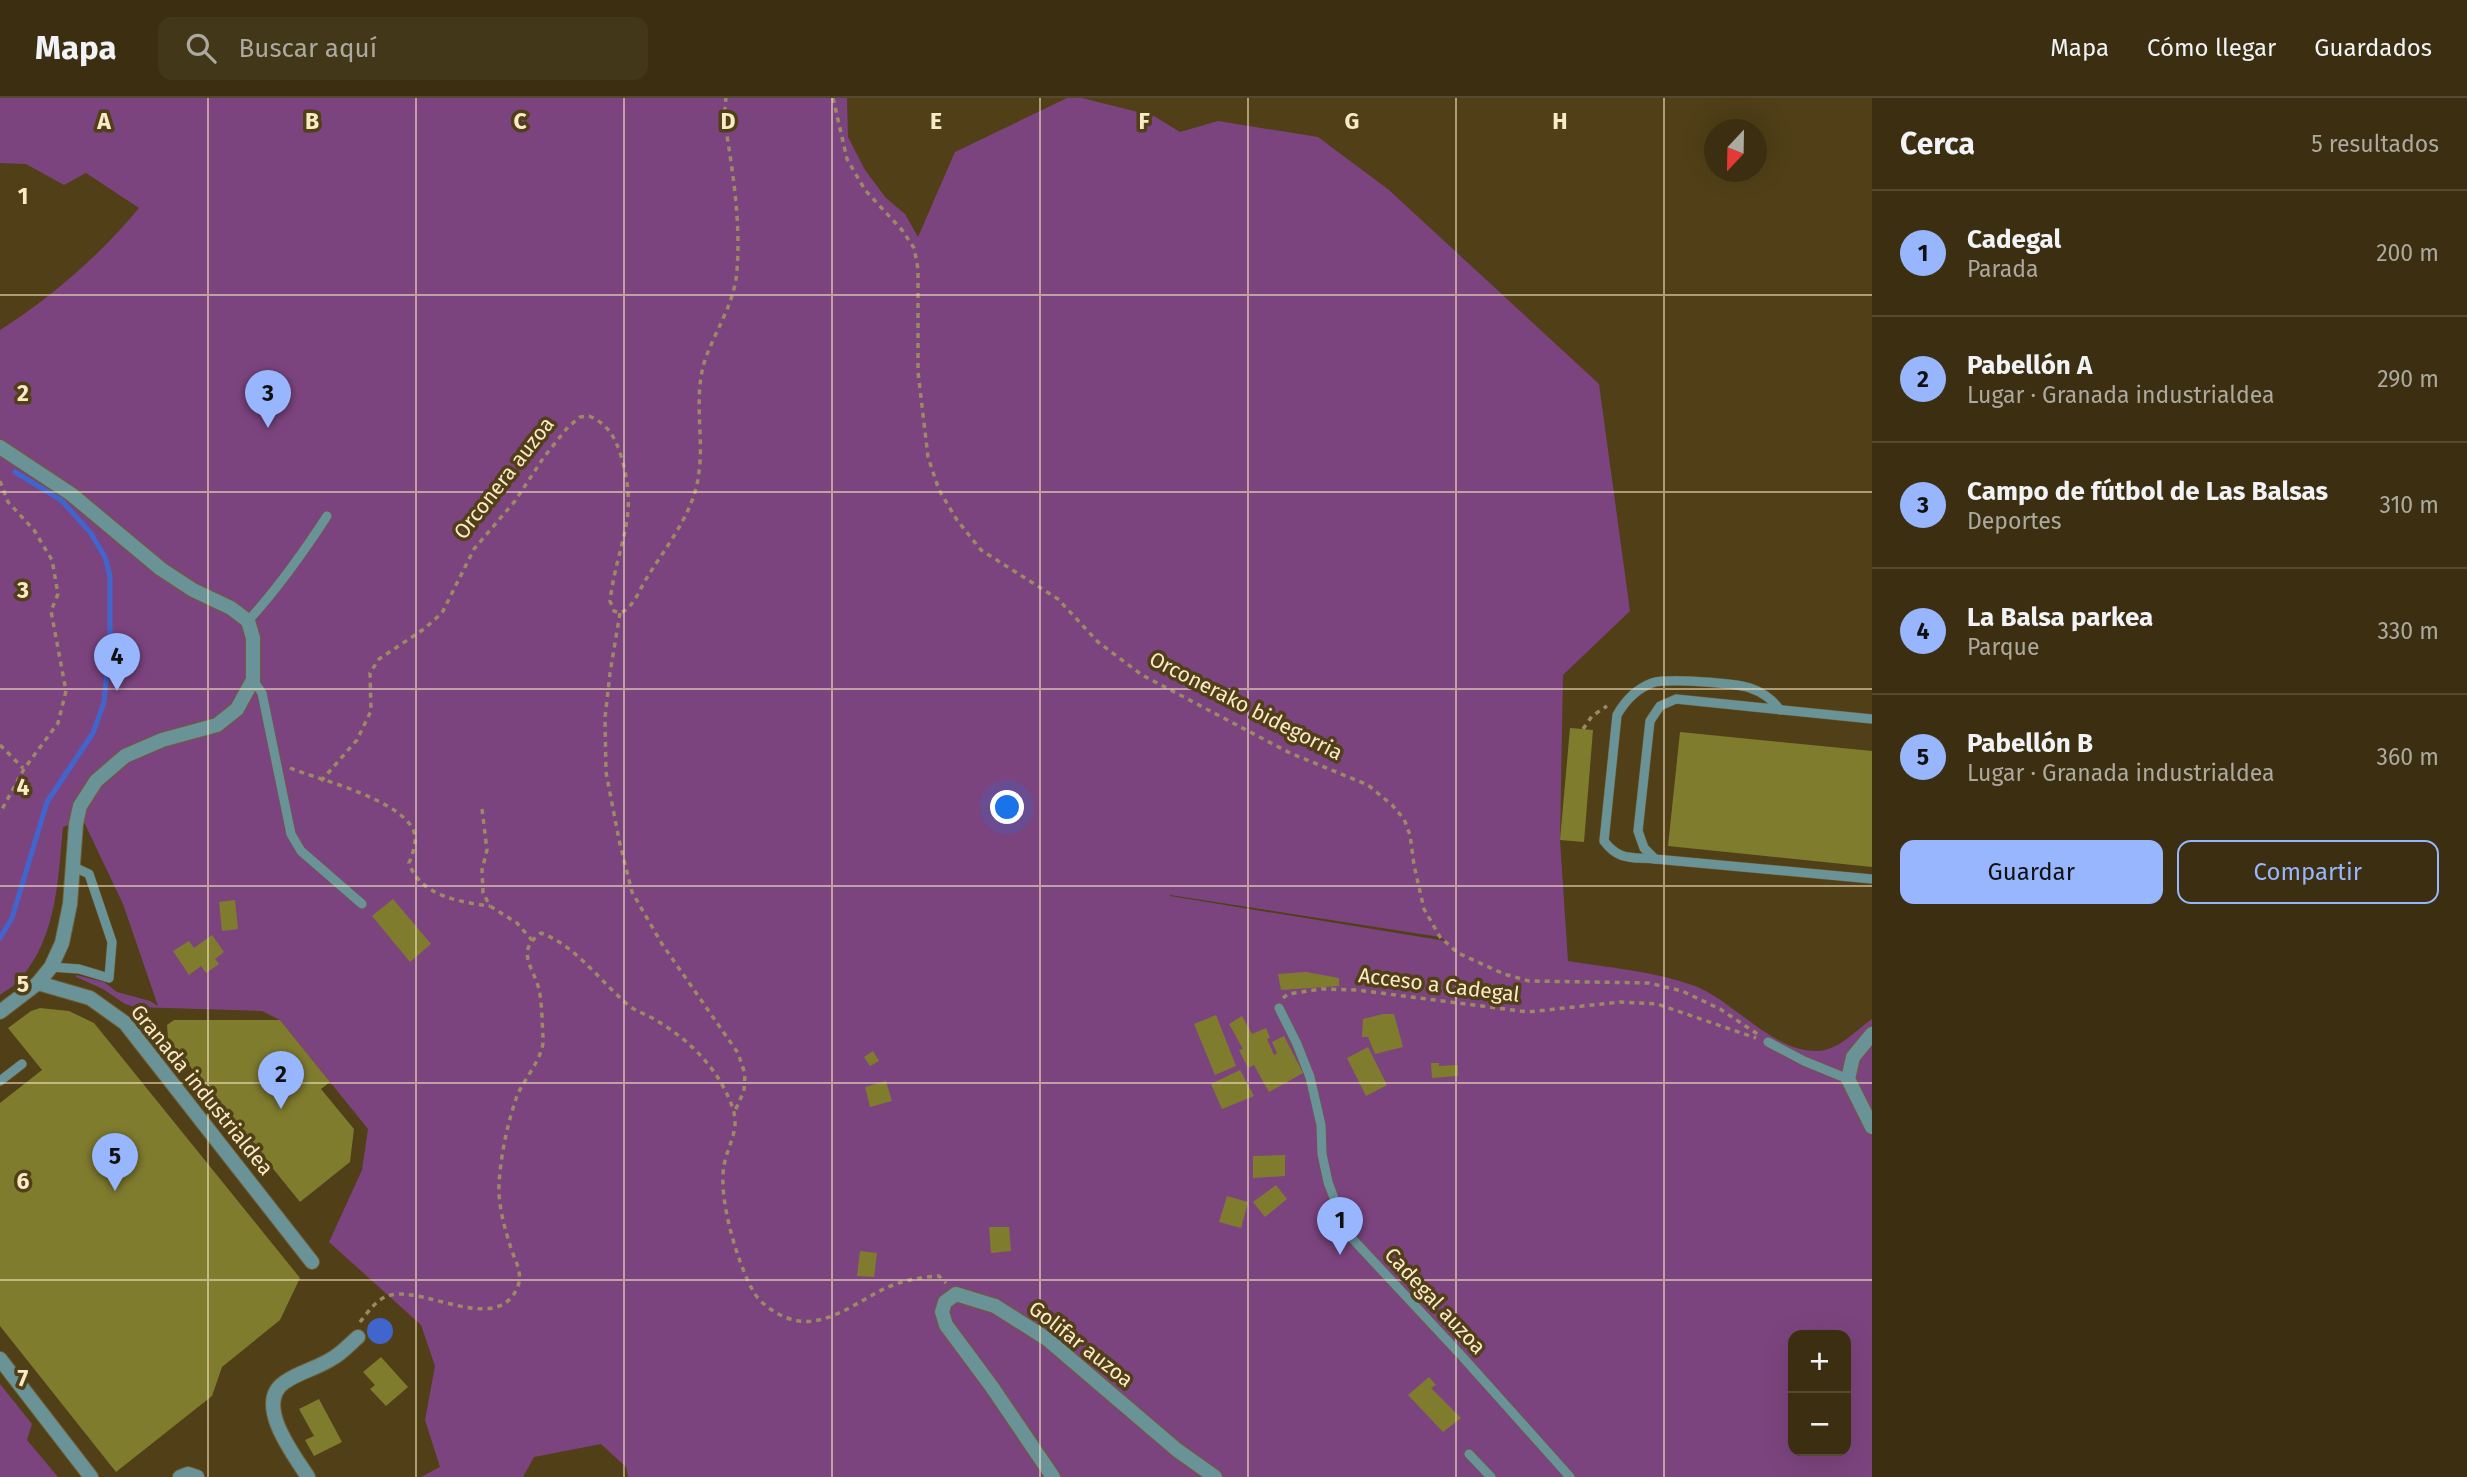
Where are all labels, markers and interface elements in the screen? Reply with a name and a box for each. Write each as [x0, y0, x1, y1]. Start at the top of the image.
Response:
search box [158, 17, 648, 80]
text: Mapa [35, 28, 116, 68]
icon: search [182, 29, 220, 67]
text: Buscar aquí [238, 33, 377, 64]
text: Mapa [2050, 34, 2109, 62]
text: Cómo llegar [2147, 34, 2276, 62]
text: Guardados [2314, 34, 2432, 62]
text: A [96, 107, 111, 135]
text: B [305, 107, 319, 135]
text: C [513, 107, 527, 135]
text: D [721, 107, 736, 135]
text: E [930, 107, 942, 135]
text: F [1138, 107, 1150, 135]
text: G [1345, 107, 1359, 135]
text: H [1552, 107, 1568, 135]
north arrow [1704, 119, 1767, 182]
text: Cerca [1900, 126, 1975, 162]
text: 5 resultados [2311, 130, 2439, 158]
text: 1 [18, 182, 28, 210]
text: Cadegal [1967, 224, 2061, 255]
text: 1 [1918, 239, 1928, 267]
text: 200 m [2376, 239, 2439, 267]
text: Parada [1967, 255, 2038, 283]
text: Pabellón A [1967, 350, 2092, 381]
text: 2 [1917, 365, 1929, 393]
text: 290 m [2377, 365, 2439, 393]
pin: 3 [245, 370, 291, 428]
text: 2 [17, 379, 29, 407]
text: Lugar · Granada industrialdea [1967, 381, 2275, 409]
street label: Orconera auzoa [448, 412, 560, 544]
text: Campo de fútbol de Las Balsas [1967, 476, 2328, 507]
text: 3 [1917, 491, 1929, 519]
text: 310 m [2379, 491, 2439, 519]
text: Deportes [1967, 507, 2062, 535]
text: 3 [16, 576, 29, 604]
text: La Balsa parkea [1967, 602, 2153, 633]
text: 4 [1917, 617, 1930, 645]
text: 330 m [2377, 617, 2439, 645]
pin: 4 [94, 633, 140, 691]
text: Parque [1967, 633, 2039, 661]
street label: Orconerako bidegorria [1145, 646, 1347, 766]
text: Pabellón B [1967, 728, 2093, 759]
text: 5 [1917, 743, 1929, 771]
text: 360 m [2377, 743, 2439, 771]
text: Lugar · Granada industrialdea [1967, 759, 2275, 787]
text: 4 [17, 773, 30, 801]
your location [990, 790, 1024, 824]
button: Guardar [1900, 840, 2163, 904]
button: Compartir [2177, 840, 2439, 904]
street label: Acceso a Cadegal [1357, 962, 1521, 1008]
text: 5 [17, 970, 29, 998]
street label: Granada industrialdea [125, 999, 279, 1181]
pin: 2 [258, 1051, 304, 1109]
pin: 5 [92, 1133, 138, 1191]
text: 6 [17, 1167, 30, 1195]
pin: 1 [1317, 1197, 1363, 1255]
street label: Cadegal auzoa [1379, 1242, 1491, 1360]
street label: Golifar auzoa [1024, 1295, 1138, 1393]
map controls [1788, 1330, 1851, 1456]
button: + [1788, 1330, 1851, 1393]
text: 7 [18, 1364, 29, 1392]
button: − [1788, 1393, 1851, 1456]

